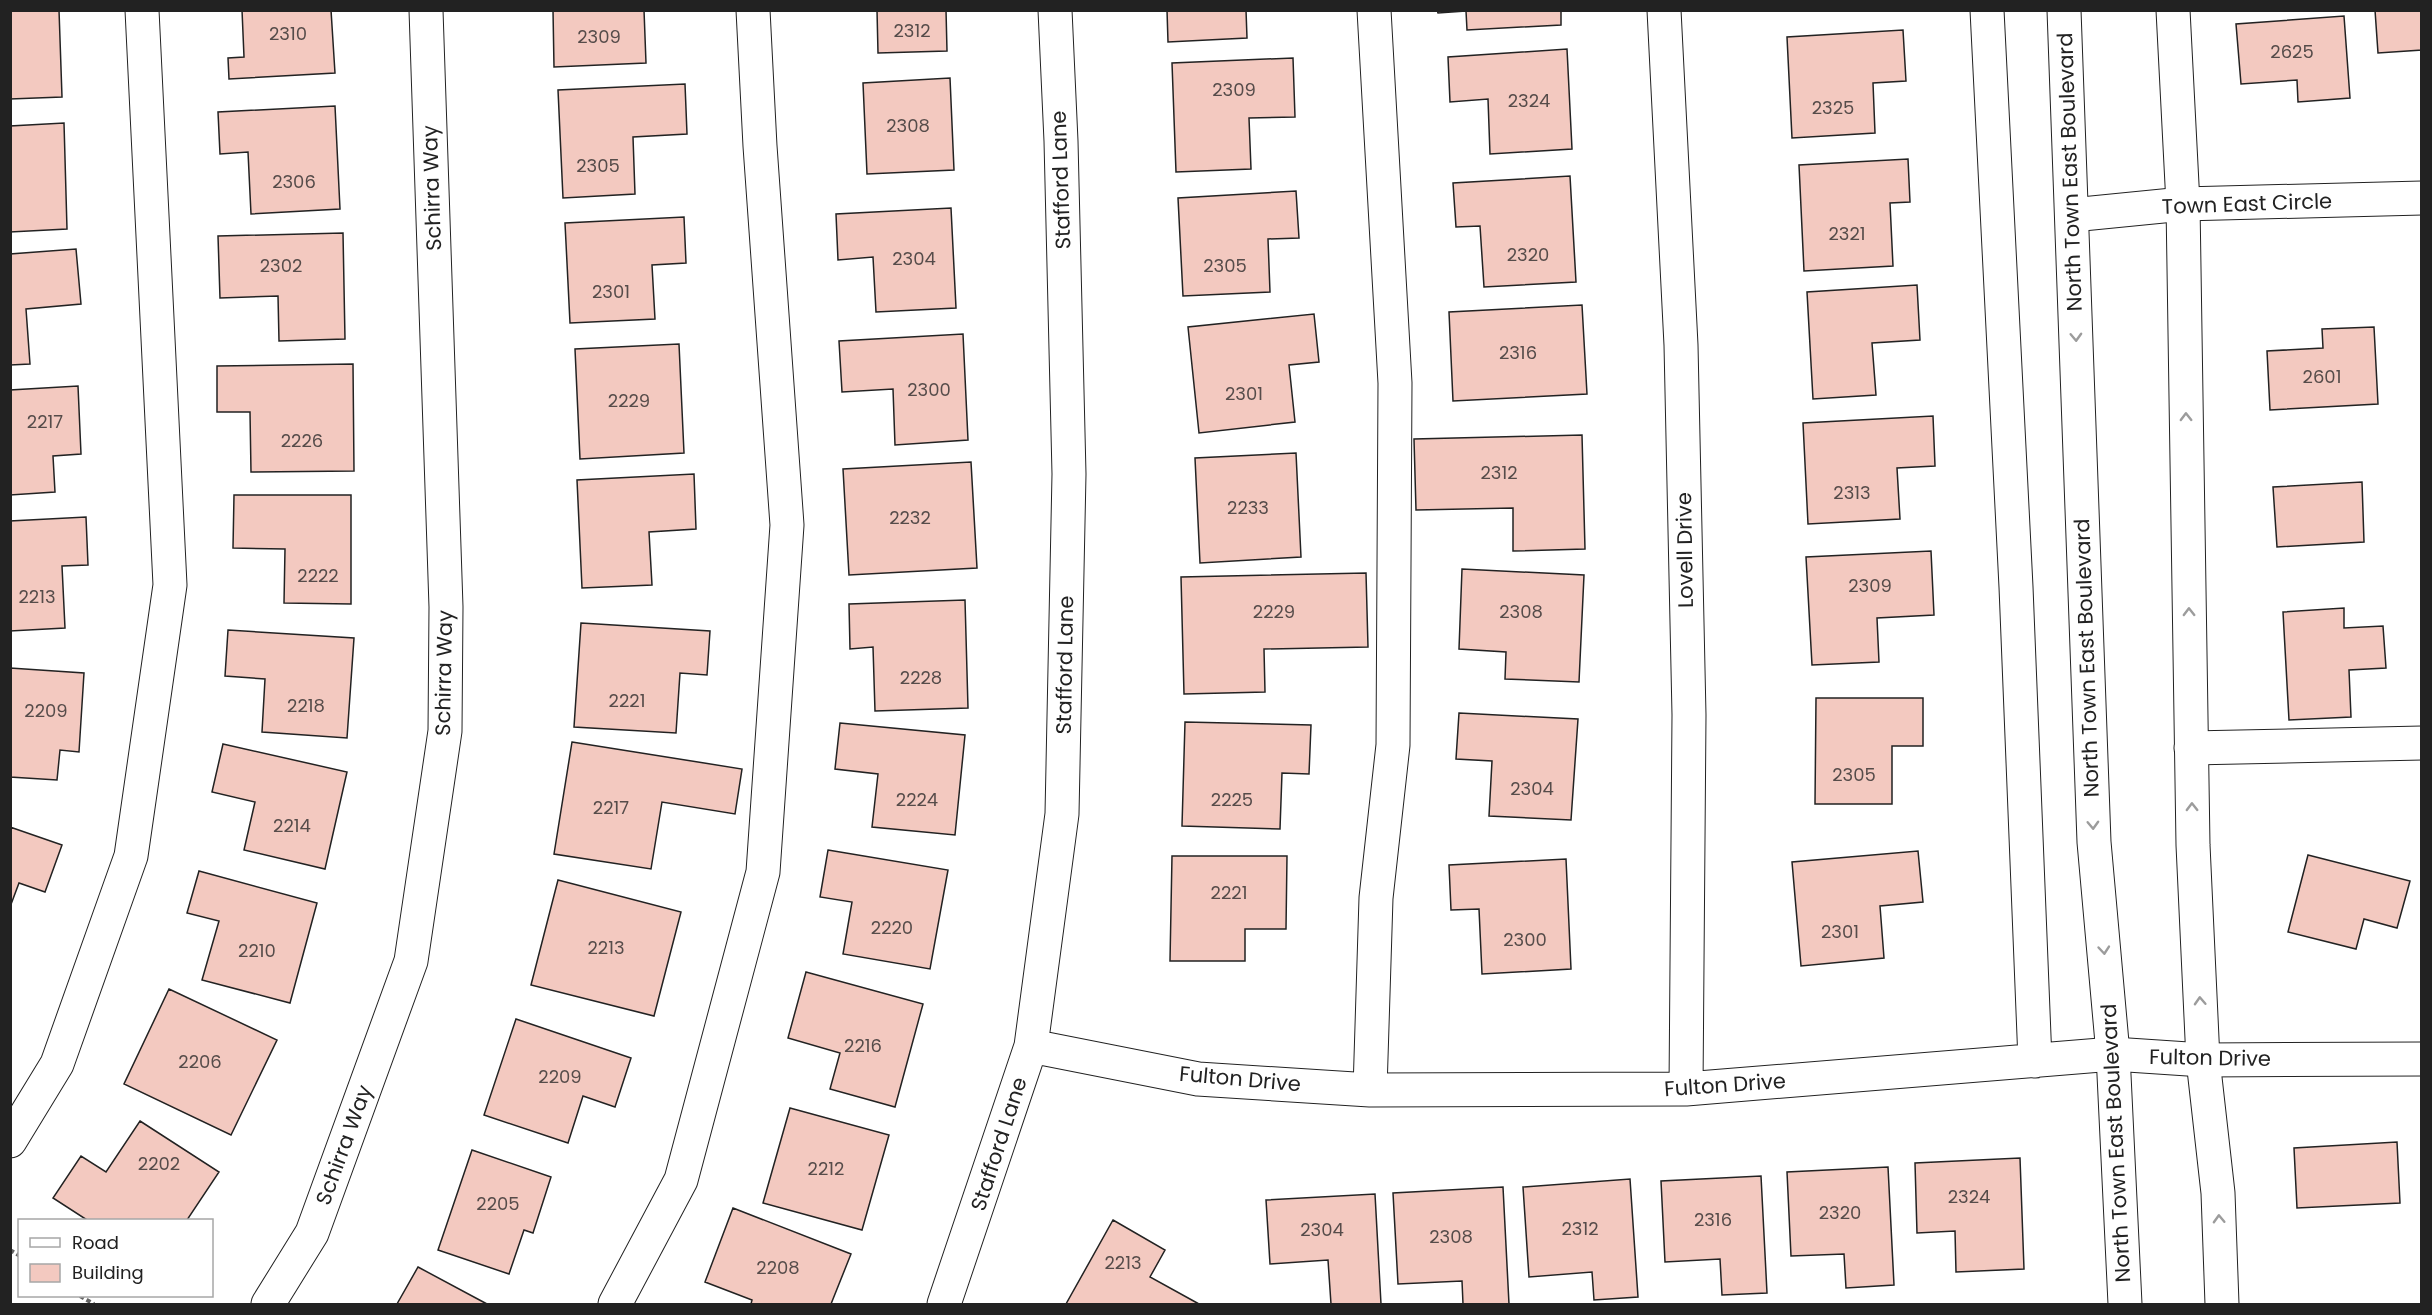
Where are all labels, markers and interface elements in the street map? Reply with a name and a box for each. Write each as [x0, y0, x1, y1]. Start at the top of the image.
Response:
house number: 2312 [893, 18, 931, 43]
house number: 2310 [269, 21, 307, 46]
house number: 2309 [577, 24, 621, 49]
street label: North Town East Boulevard [2050, 32, 2089, 312]
house number: 2625 [2270, 39, 2314, 64]
house number: 2309 [1212, 77, 1256, 102]
house number: 2324 [1508, 88, 1550, 113]
house number: 2325 [1812, 95, 1854, 120]
street label: Stafford Lane [1044, 110, 1077, 250]
house number: 2308 [886, 113, 930, 138]
street label: Schirra Way [415, 125, 448, 251]
house number: 2305 [576, 153, 620, 178]
house number: 2306 [272, 169, 316, 194]
street label: Town East Circle [2161, 186, 2333, 221]
house number: 2321 [1828, 221, 1866, 246]
house number: 2320 [1507, 242, 1549, 267]
house number: 2304 [892, 246, 936, 271]
house number: 2302 [260, 253, 302, 278]
house number: 2305 [1203, 253, 1247, 278]
house number: 2301 [592, 279, 630, 304]
one-way arrow [2070, 332, 2083, 341]
house number: 2316 [1499, 340, 1537, 365]
house number: 2601 [2303, 364, 2341, 389]
house number: 2300 [907, 377, 951, 402]
house number: 2301 [1225, 381, 1263, 406]
house number: 2229 [608, 388, 650, 413]
house number: 2217 [27, 409, 63, 434]
one-way arrow [2180, 412, 2192, 421]
house number: 2226 [281, 428, 323, 453]
house number: 2312 [1480, 460, 1518, 485]
house number: 2313 [1833, 480, 1871, 505]
street label: Lovell Drive [1669, 492, 1700, 608]
house number: 2233 [1227, 495, 1269, 520]
house number: 2232 [889, 505, 931, 530]
street label: North Town East Boulevard [2067, 518, 2106, 798]
house number: 2222 [297, 563, 339, 588]
house number: 2309 [1848, 573, 1892, 598]
house number: 2213 [18, 584, 56, 609]
street label: Stafford Lane [1049, 595, 1080, 735]
house number: 2229 [1253, 599, 1295, 624]
house number: 2308 [1499, 599, 1543, 624]
one-way arrow [2183, 607, 2195, 616]
street label: Schirra Way [428, 610, 459, 736]
house number: 2228 [900, 665, 942, 690]
house number: 2221 [609, 688, 645, 713]
house number: 2218 [287, 693, 325, 718]
house number: 2209 [24, 698, 68, 723]
house number: 2305 [1832, 762, 1876, 787]
house number: 2304 [1510, 776, 1554, 801]
house number: 2224 [896, 787, 938, 812]
house number: 2225 [1211, 787, 1253, 812]
house number: 2217 [593, 795, 629, 820]
one-way arrow [2186, 802, 2198, 811]
house number: 2214 [273, 813, 311, 838]
one-way arrow [2087, 821, 2100, 830]
house number: 2221 [1211, 880, 1247, 905]
house number: 2220 [871, 915, 913, 940]
house number: 2301 [1821, 919, 1859, 944]
house number: 2300 [1503, 927, 1547, 952]
house number: 2213 [587, 935, 625, 960]
house number: 2210 [238, 938, 276, 963]
one-way arrow [2097, 945, 2110, 954]
one-way arrow [2193, 997, 2206, 1006]
street label: North Town East Boulevard [2094, 1003, 2137, 1283]
house number: 2216 [844, 1033, 882, 1058]
street label: Fulton Drive [2149, 1042, 2271, 1073]
house number: 2206 [178, 1049, 222, 1074]
street label: Fulton Drive [1178, 1059, 1302, 1098]
house number: 2209 [538, 1064, 582, 1089]
street label: Fulton Drive [1663, 1066, 1787, 1103]
street label: Stafford Lane [963, 1073, 1034, 1214]
street label: Schirra Way [308, 1081, 379, 1209]
house number: 2202 [138, 1151, 180, 1176]
house number: 2212 [808, 1156, 844, 1181]
house number: 2324 [1948, 1184, 1990, 1209]
house number: 2205 [476, 1191, 520, 1216]
house number: 2320 [1819, 1200, 1861, 1225]
house number: 2316 [1694, 1207, 1732, 1232]
one-way arrow [2212, 1214, 2225, 1223]
house number: 2312 [1561, 1216, 1599, 1241]
house number: 2304 [1300, 1217, 1344, 1242]
legend [18, 1219, 213, 1297]
house number: 2308 [1429, 1224, 1473, 1249]
text: Road [72, 1230, 119, 1255]
house number: 2213 [1104, 1250, 1142, 1275]
house number: 2208 [756, 1255, 800, 1280]
text: Building [72, 1260, 144, 1285]

